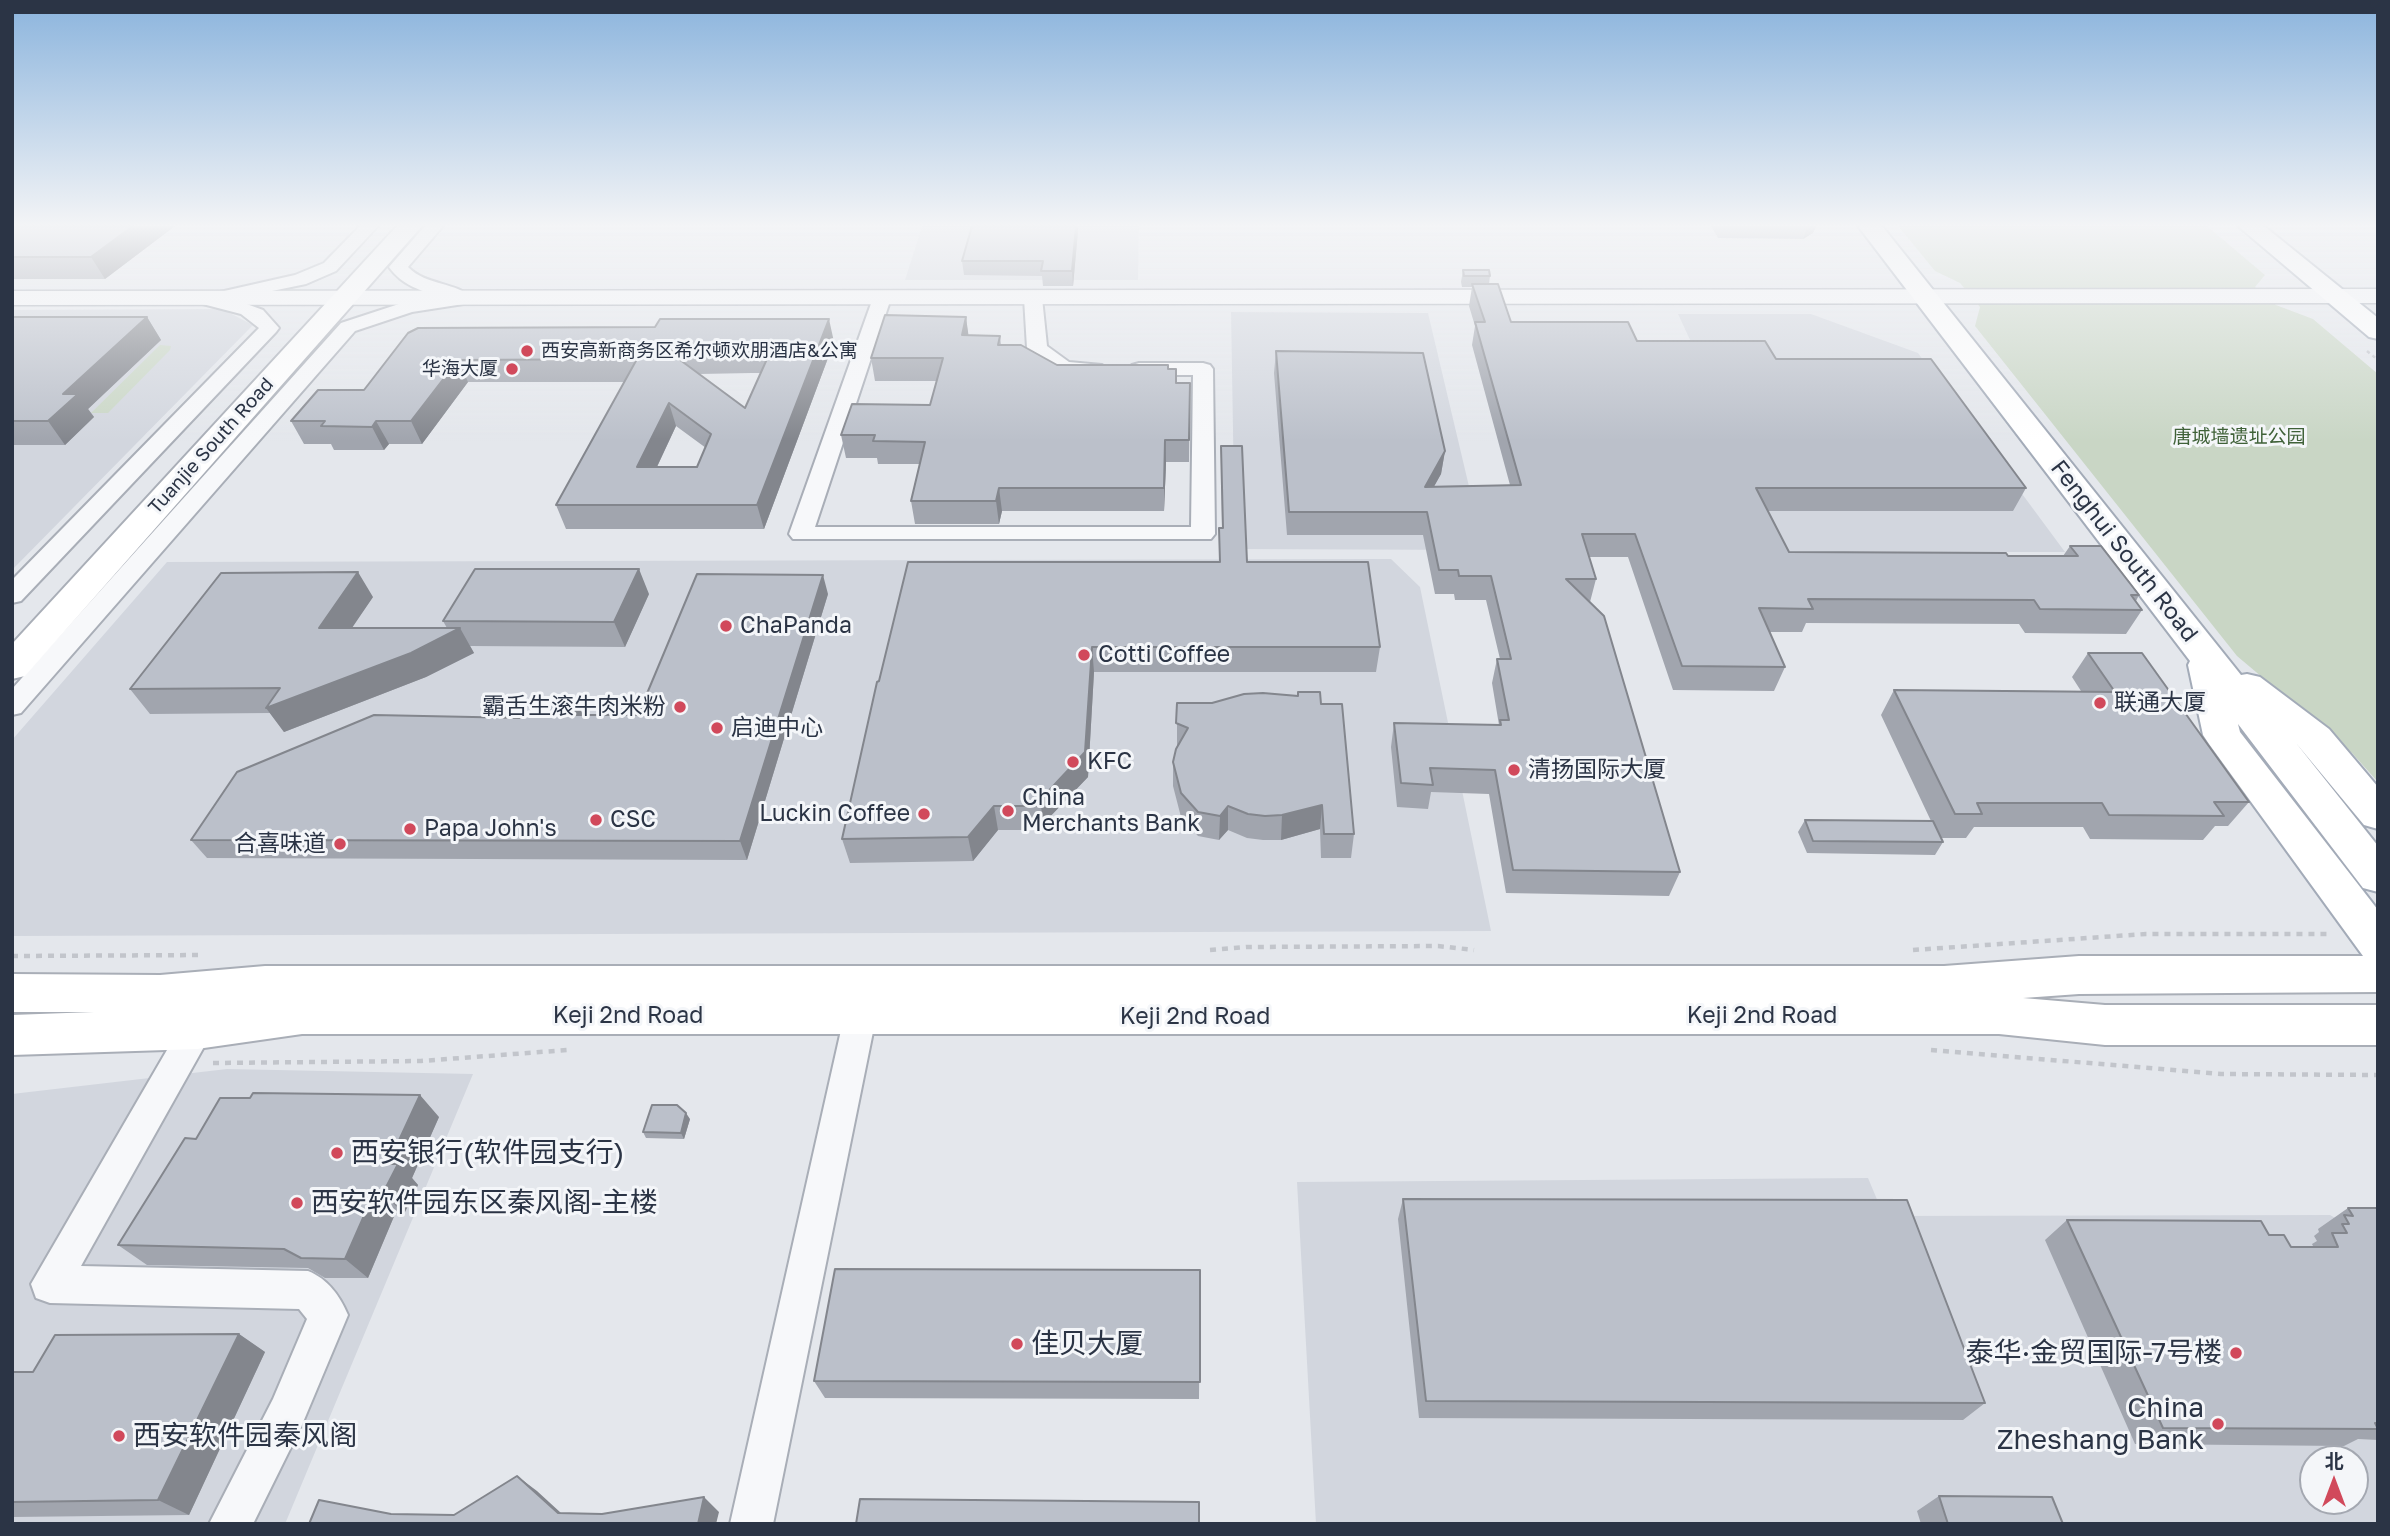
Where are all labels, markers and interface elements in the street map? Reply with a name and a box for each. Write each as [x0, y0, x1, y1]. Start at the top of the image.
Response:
place label: 西安高新商务区希尔顿欢朋酒店&公寓 [541, 340, 858, 362]
marker: 西安高新商务区希尔顿欢朋酒店&公寓 [519, 343, 535, 359]
place label: 华海大厦 [422, 358, 498, 380]
marker: 华海大厦 [504, 361, 520, 377]
street label: Tuanjie South Road [144, 373, 278, 519]
park label: 唐城墙遗址公园 [2173, 426, 2305, 448]
street label: Fenghui South Road [2044, 455, 2204, 647]
place label: ChaPanda [740, 612, 852, 640]
marker: ChaPanda [718, 618, 734, 634]
place label: Cotti Coffee [1098, 641, 1230, 669]
marker: Cotti Coffee [1076, 647, 1092, 663]
place label: 联通大厦 [2114, 689, 2206, 717]
place label: 霸舌生滚牛肉米粉 [482, 693, 666, 721]
marker: 联通大厦 [2092, 695, 2108, 711]
marker: 霸舌生滚牛肉米粉 [672, 699, 688, 715]
place label: 启迪中心 [731, 714, 823, 742]
marker: 启迪中心 [709, 720, 725, 736]
place label: KFC [1087, 748, 1132, 776]
marker: KFC [1065, 754, 1081, 770]
place label: 清扬国际大厦 [1528, 756, 1666, 784]
marker: 清扬国际大厦 [1506, 762, 1522, 778]
place label: China Merchants Bank [1022, 784, 1200, 838]
place label: Luckin Coffee [759, 800, 910, 828]
marker: China Merchants Bank [1000, 803, 1016, 819]
place label: CSC [610, 806, 656, 834]
marker: Luckin Coffee [916, 806, 932, 822]
marker: CSC [588, 812, 604, 828]
place label: Papa John's [424, 815, 557, 843]
marker: Papa John's [402, 821, 418, 837]
place label: 合喜味道 [234, 830, 326, 858]
marker: 合喜味道 [332, 836, 348, 852]
street label: Keji 2nd Road [553, 1002, 703, 1030]
street label: Keji 2nd Road [1687, 1002, 1837, 1030]
street label: Keji 2nd Road [1120, 1003, 1270, 1031]
place label: 西安银行(软件园支行) [351, 1136, 624, 1170]
marker: 西安银行(软件园支行) [329, 1145, 345, 1161]
place label: 西安软件园东区秦风阁-主楼 [311, 1186, 658, 1220]
marker: 西安软件园东区秦风阁-主楼 [289, 1195, 305, 1211]
place label: 佳贝大厦 [1031, 1327, 1143, 1361]
marker: 佳贝大厦 [1009, 1336, 1025, 1352]
place label: 泰华·金贸国际-7号楼 [1966, 1336, 2222, 1370]
marker: 泰华·金贸国际-7号楼 [2228, 1345, 2244, 1361]
place label: China Zheshang Bank [1997, 1391, 2204, 1457]
marker: China Zheshang Bank [2210, 1416, 2226, 1432]
place label: 西安软件园秦风阁 [133, 1419, 357, 1453]
marker: 西安软件园秦风阁 [111, 1428, 127, 1444]
north arrow [2299, 1445, 2369, 1515]
text: 北 [2324, 1449, 2344, 1472]

